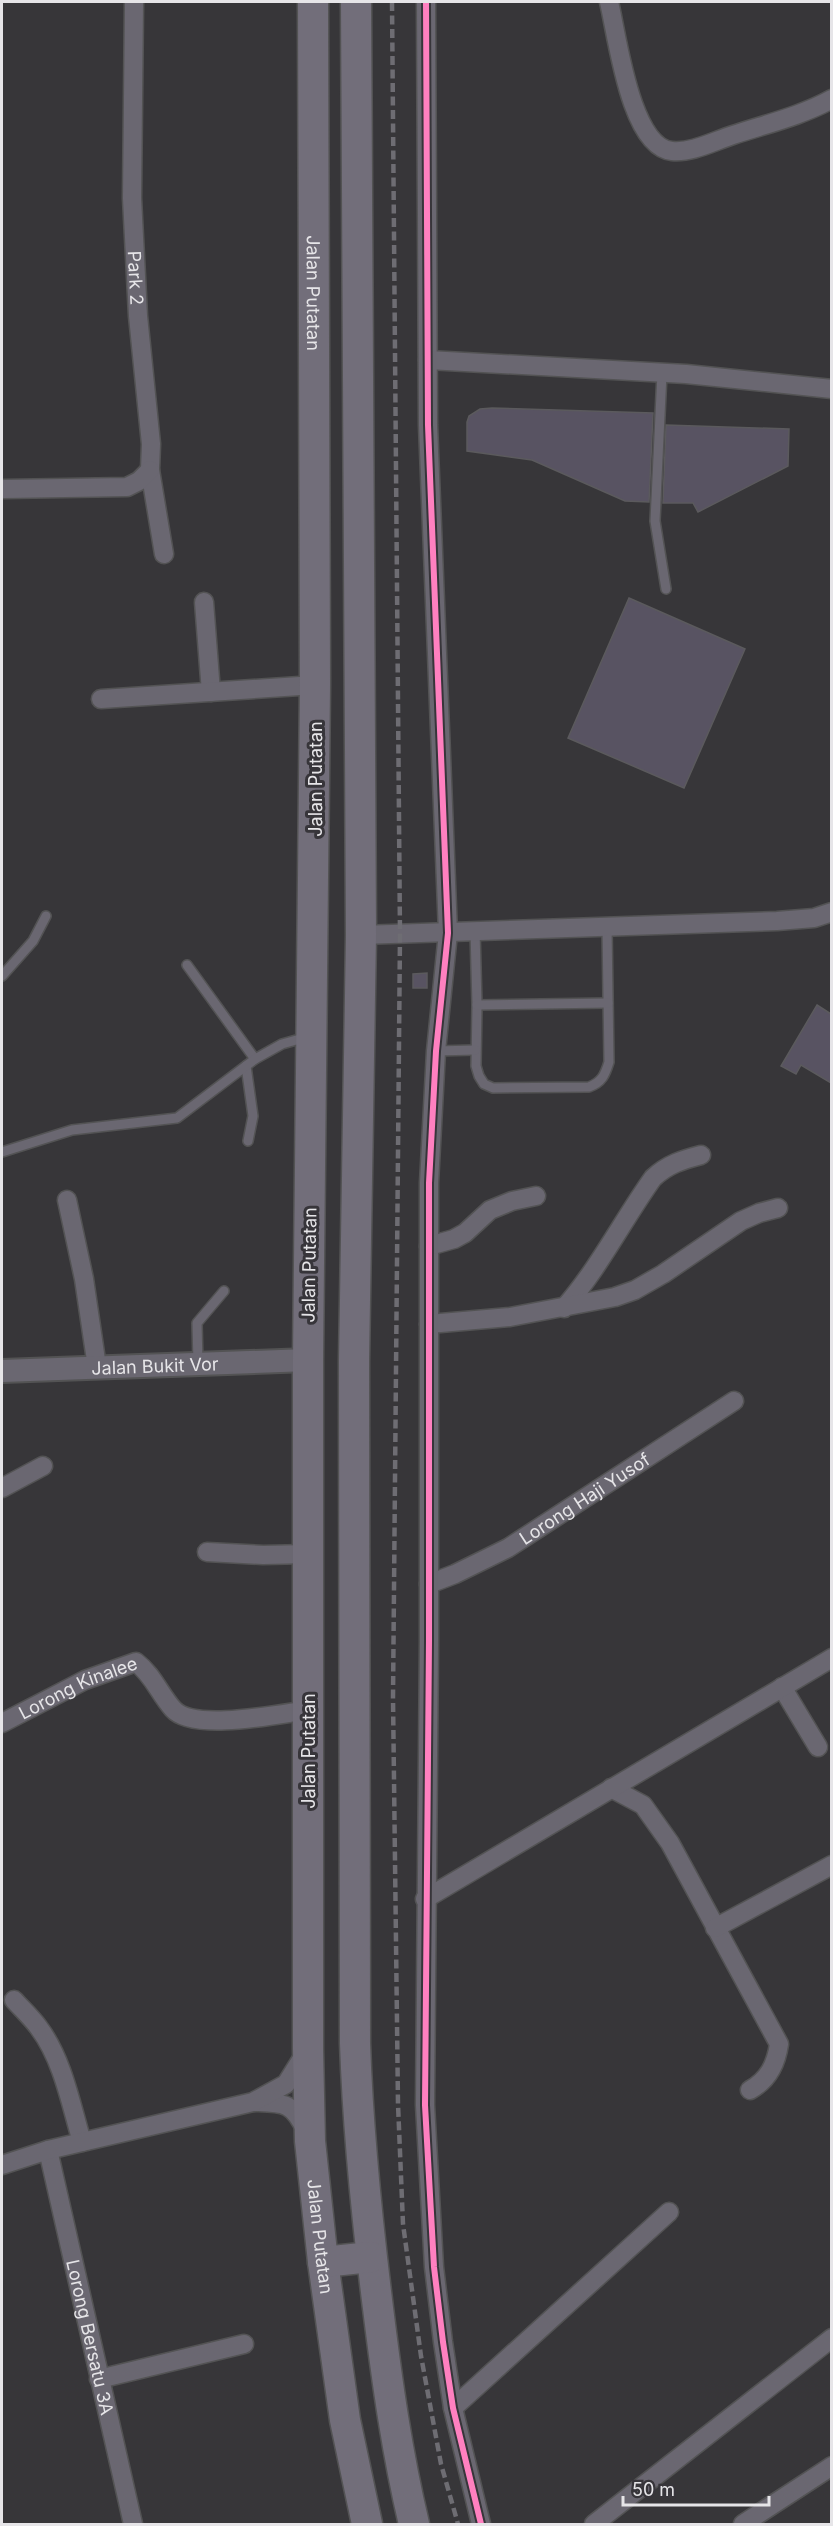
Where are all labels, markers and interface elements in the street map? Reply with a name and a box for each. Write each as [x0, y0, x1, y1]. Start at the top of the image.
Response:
street label: Jalan Putatan [303, 235, 325, 351]
street label: Park 2 [124, 250, 148, 306]
street label: Jalan Putatan [305, 721, 326, 837]
street label: Jalan Putatan [297, 1207, 321, 1323]
street label: Jalan Bukit Vor [91, 1353, 219, 1378]
street label: Lorong Haji Yusof [515, 1448, 654, 1548]
street label: Lorong Kinalee [15, 1652, 140, 1723]
street label: Jalan Putatan [298, 1693, 319, 1809]
street label: Jalan Putatan [304, 2178, 338, 2295]
street label: Lorong Bersatu 3A [63, 2257, 118, 2417]
scale bar [623, 2469, 768, 2507]
text: 50 m [632, 2479, 675, 2500]

